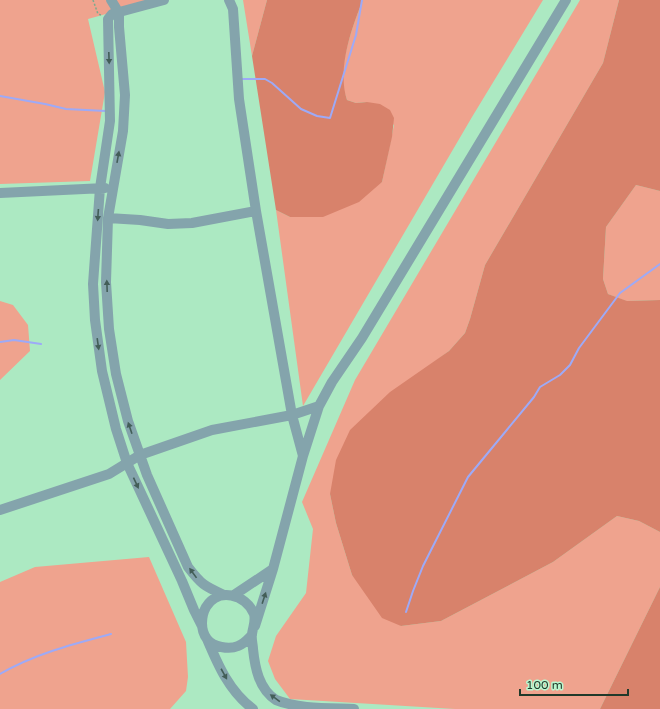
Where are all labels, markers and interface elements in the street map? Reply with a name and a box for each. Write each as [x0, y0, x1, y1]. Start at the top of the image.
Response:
one-way arrow [106, 52, 112, 65]
one-way arrow [115, 151, 121, 163]
one-way arrow [94, 209, 101, 221]
one-way arrow [104, 279, 110, 292]
one-way arrow [95, 338, 101, 350]
one-way arrow [127, 422, 133, 434]
one-way arrow [133, 477, 139, 488]
one-way arrow [189, 567, 197, 578]
one-way arrow [261, 591, 267, 603]
one-way arrow [220, 668, 227, 680]
scale bar [520, 671, 628, 697]
text: 100 m [526, 678, 563, 692]
one-way arrow [270, 694, 281, 702]

